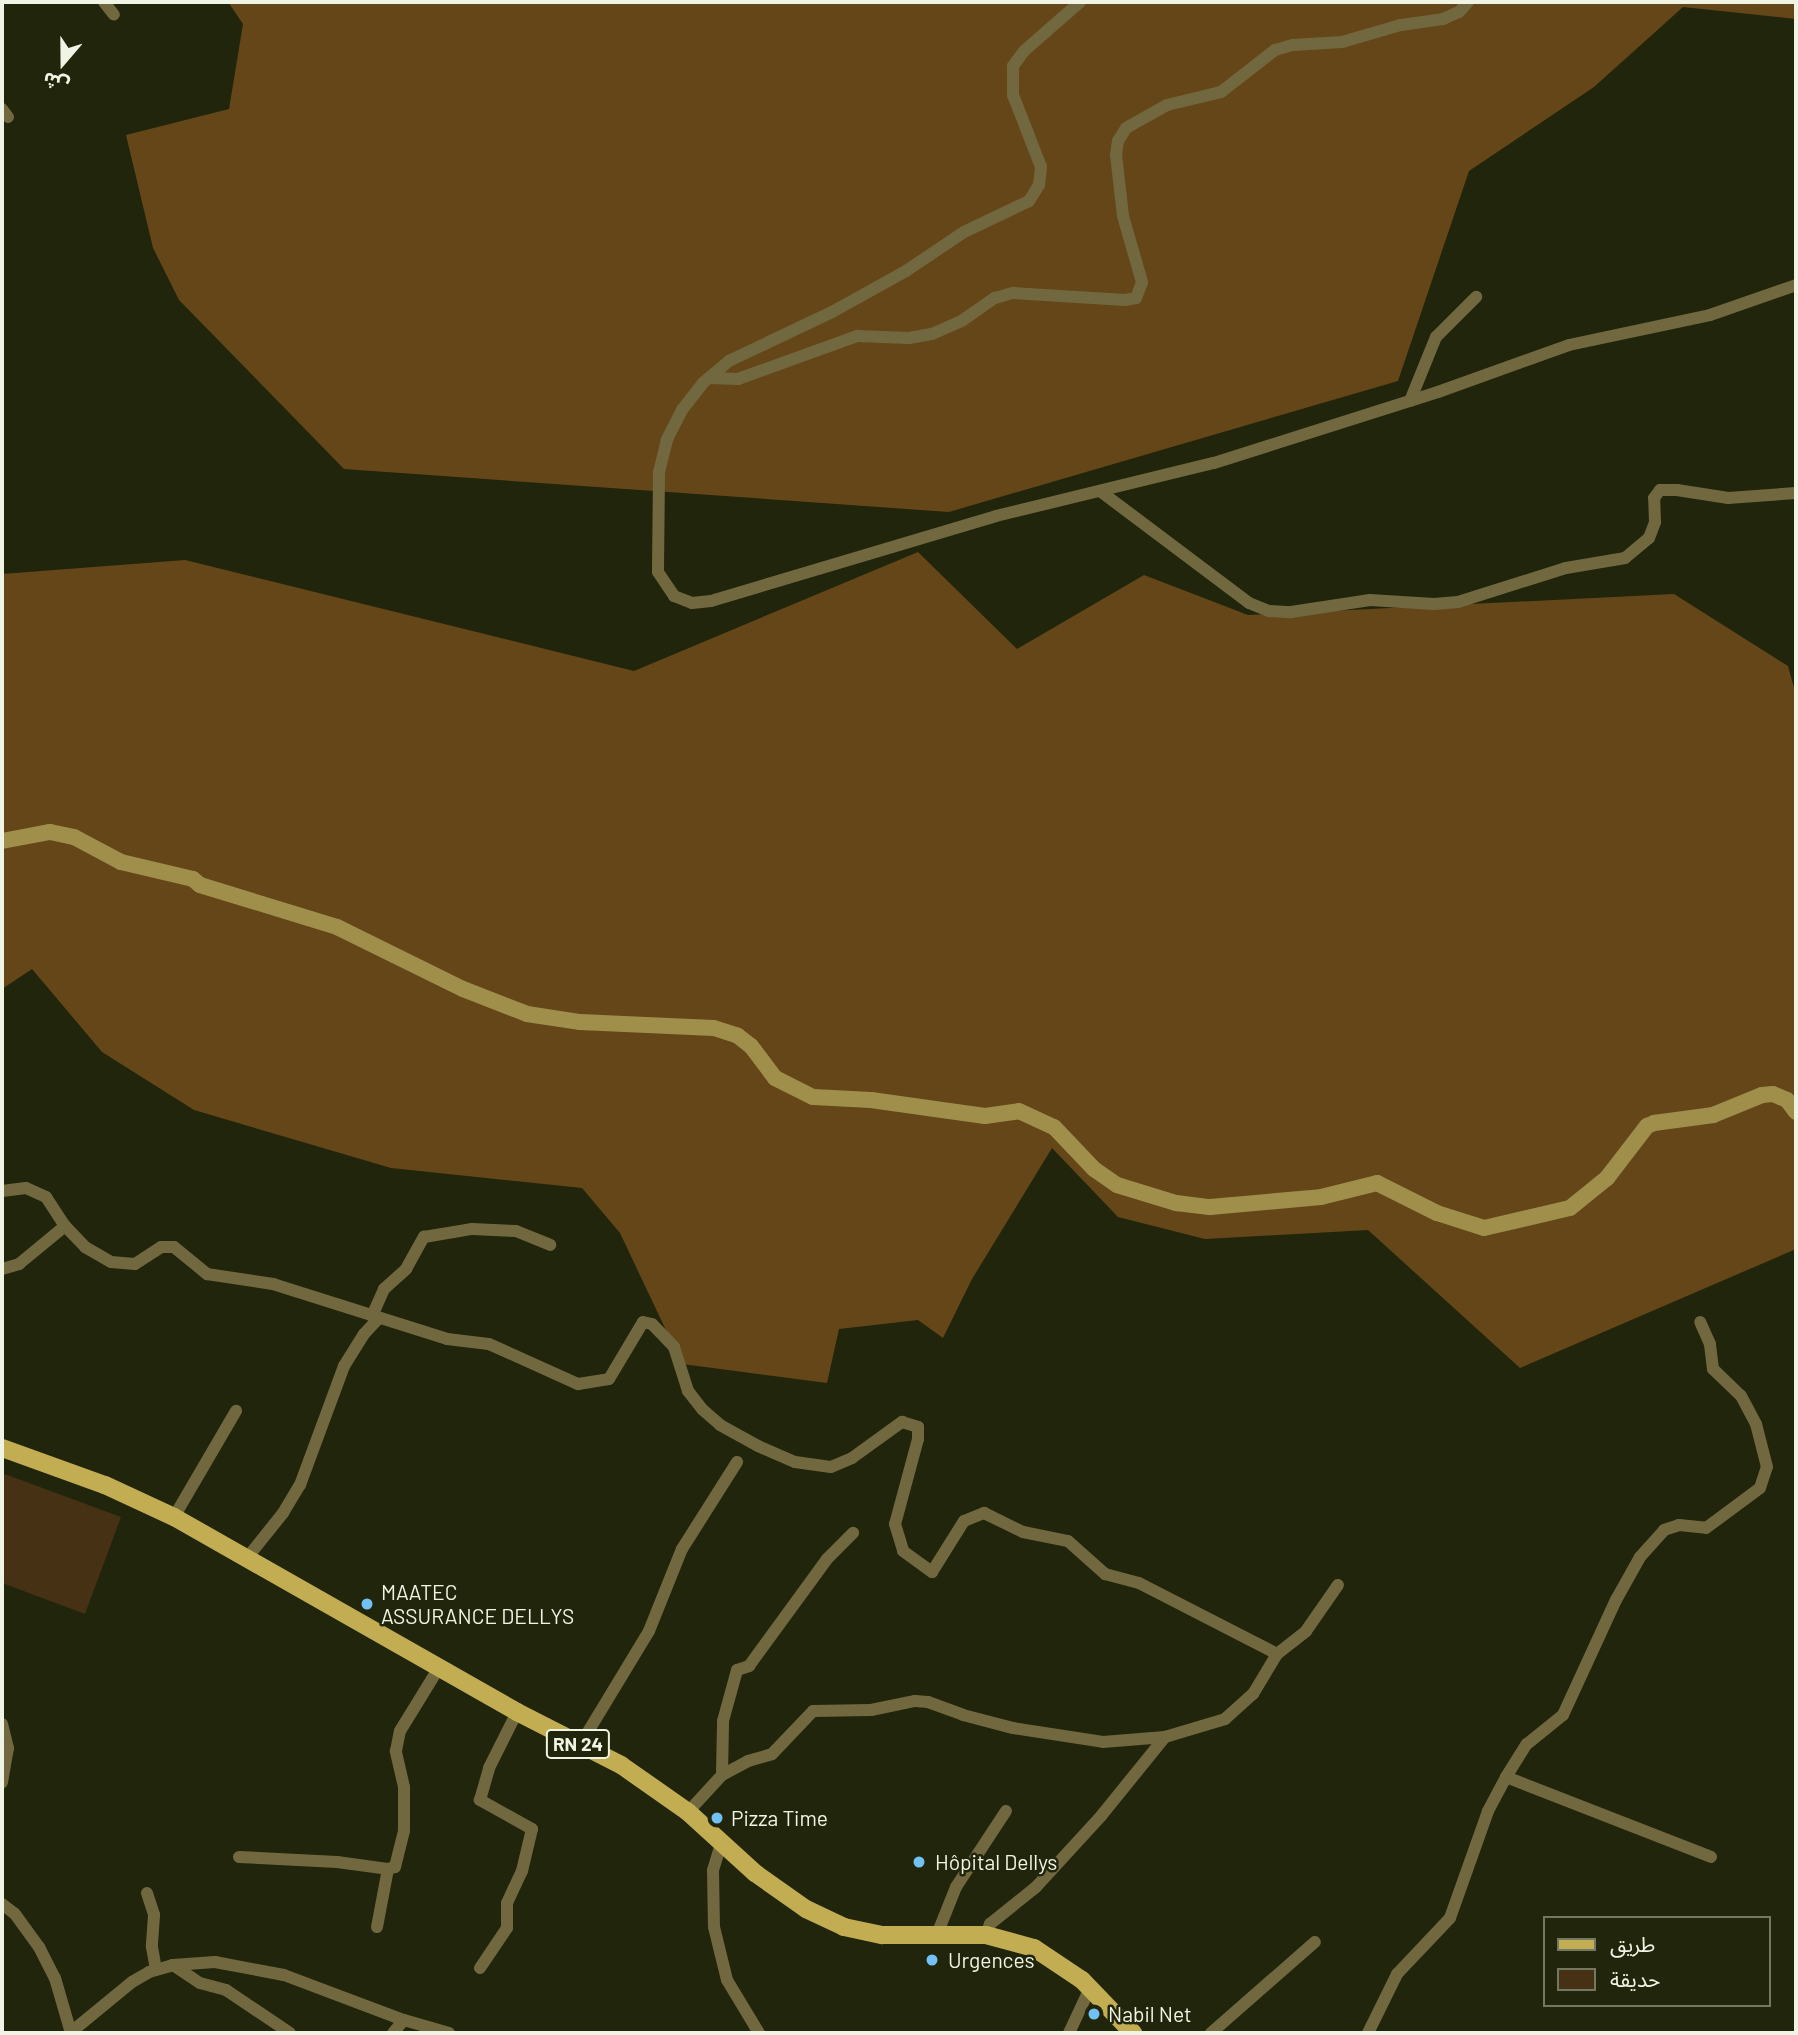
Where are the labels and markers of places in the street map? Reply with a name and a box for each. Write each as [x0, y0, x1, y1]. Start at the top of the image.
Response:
place label: MAATEC ASSURANCE DELLYS [381, 1579, 574, 1629]
marker: MAATEC ASSURANCE DELLYS [359, 1596, 375, 1612]
place label: Pizza Time [731, 1805, 828, 1831]
marker: Pizza Time [709, 1810, 725, 1826]
place label: Hôpital Dellys [935, 1849, 1057, 1875]
marker: Hôpital Dellys [909, 1852, 929, 1872]
place label: Urgences [948, 1947, 1035, 1973]
marker: Urgences [922, 1950, 942, 1970]
place label: Nabil Net [1108, 2001, 1192, 2027]
marker: Nabil Net [1086, 2006, 1102, 2022]

